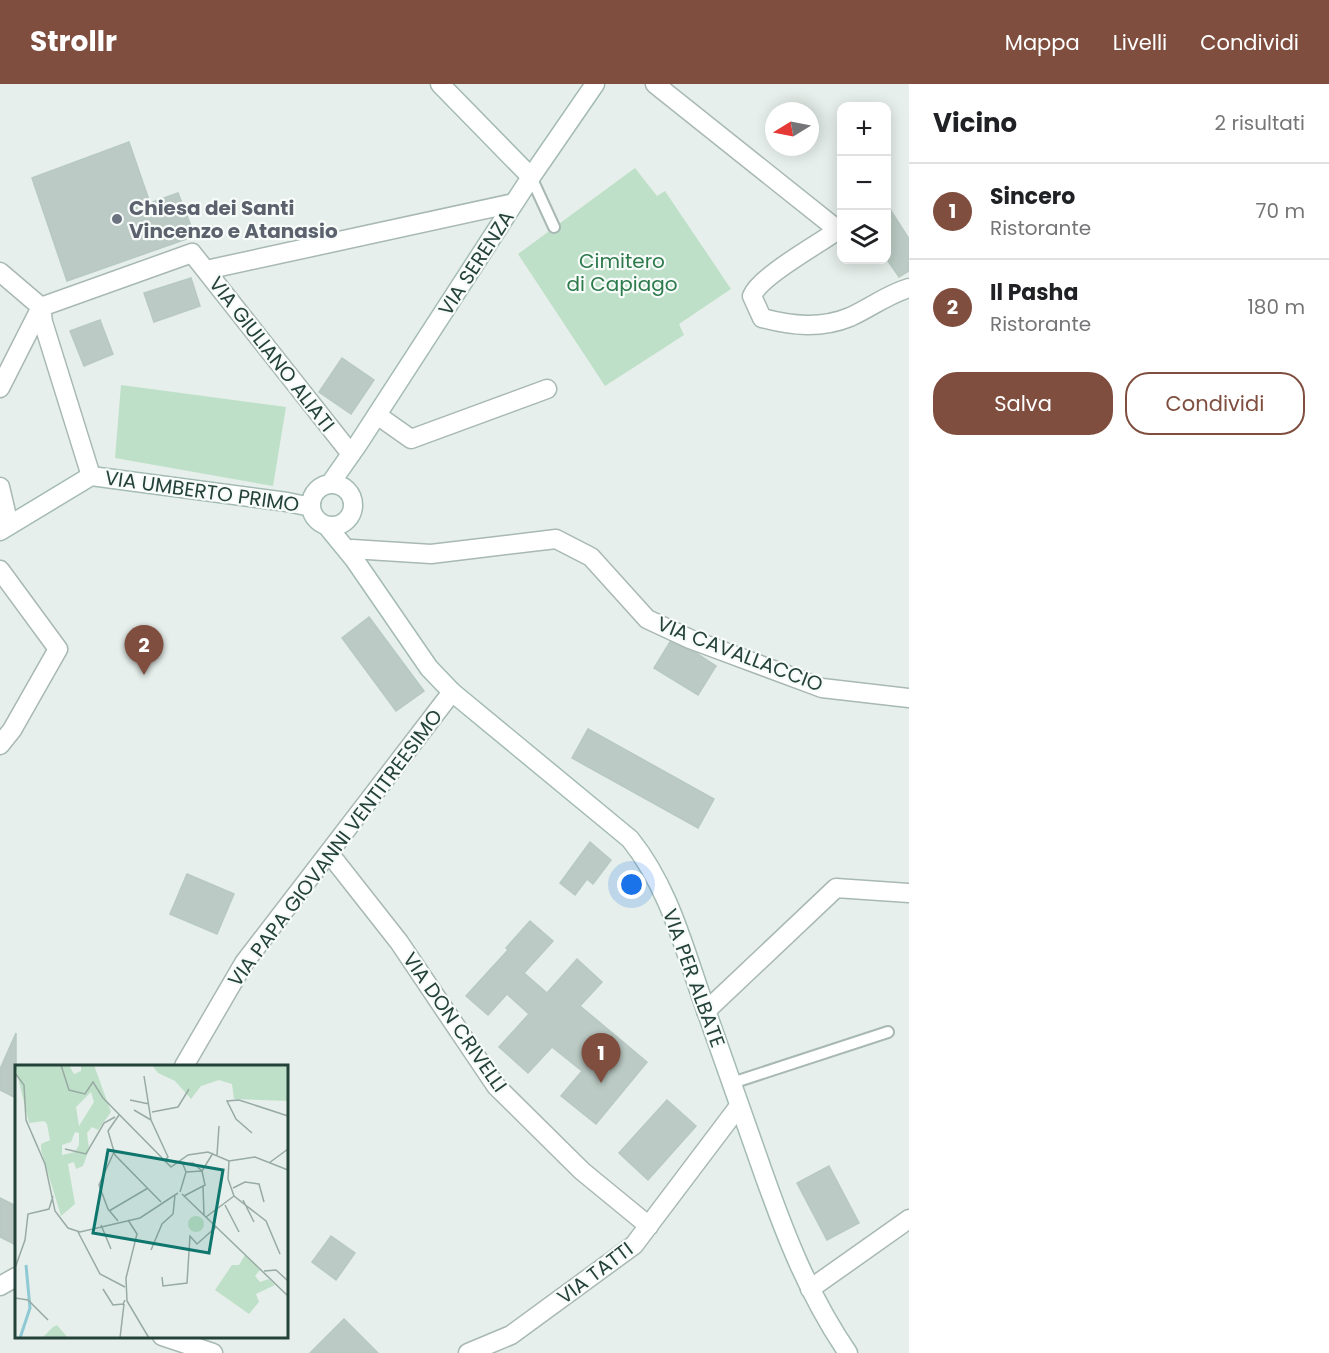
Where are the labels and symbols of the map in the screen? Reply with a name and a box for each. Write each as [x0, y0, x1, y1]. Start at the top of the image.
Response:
north arrow [765, 102, 819, 156]
place label: Chiesa dei Santi Vincenzo e Atanasio [129, 194, 338, 245]
street label: VIA SERENZA [432, 205, 520, 321]
marker: Chiesa dei Santi Vincenzo e Atanasio [110, 212, 124, 226]
park label: Cimitero di Capiago [566, 247, 678, 298]
street label: VIA GIULIANO ALIATI [203, 271, 341, 437]
street label: VIA UMBERTO PRIMO [103, 463, 301, 519]
street label: VIA CAVALLACCIO [653, 609, 827, 699]
pin: 2 [124, 626, 164, 675]
street label: VIA PAPA GIOVANNI VENTITREESIMO [221, 703, 449, 993]
your location [617, 870, 646, 899]
street label: VIA PER ALBATE [656, 905, 732, 1051]
street label: VIA DON CRIVELLI [396, 946, 514, 1098]
pin: 1 [582, 1034, 620, 1083]
inset map [15, 1065, 288, 1338]
street label: VIA TATTI [551, 1235, 639, 1311]

